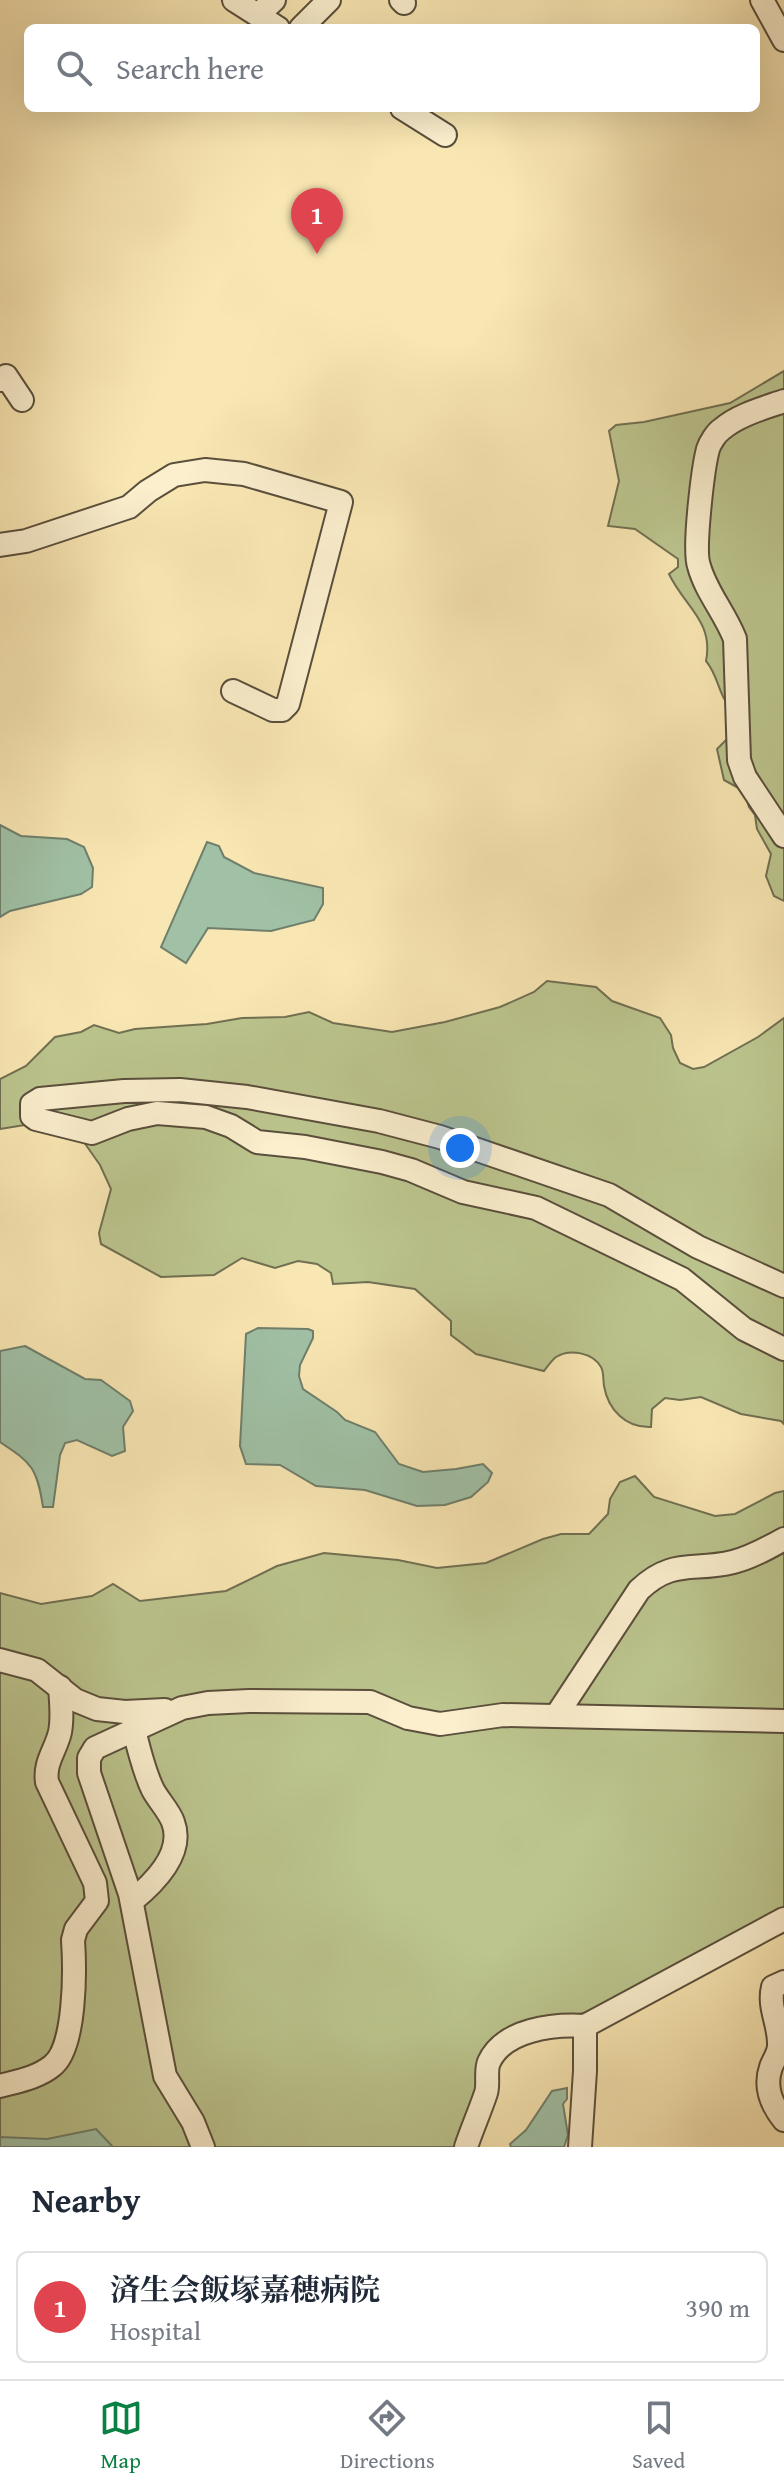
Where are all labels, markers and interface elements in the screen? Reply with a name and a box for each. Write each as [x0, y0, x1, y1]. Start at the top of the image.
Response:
search box [24, 24, 760, 112]
icon: search [52, 46, 96, 90]
text: Search here [116, 46, 264, 90]
pin: 1 [291, 188, 343, 254]
your location [440, 1128, 480, 1168]
text: Nearby [32, 2175, 141, 2224]
text: 済生会飯塚嘉穂病院 [110, 2267, 380, 2311]
text: 1 [53, 2288, 67, 2327]
text: 390 m [685, 2288, 750, 2327]
text: Hospital [110, 2311, 201, 2350]
tab: Map [99, 2396, 143, 2476]
tab: Directions [340, 2396, 435, 2476]
tab: Saved [632, 2396, 685, 2476]

